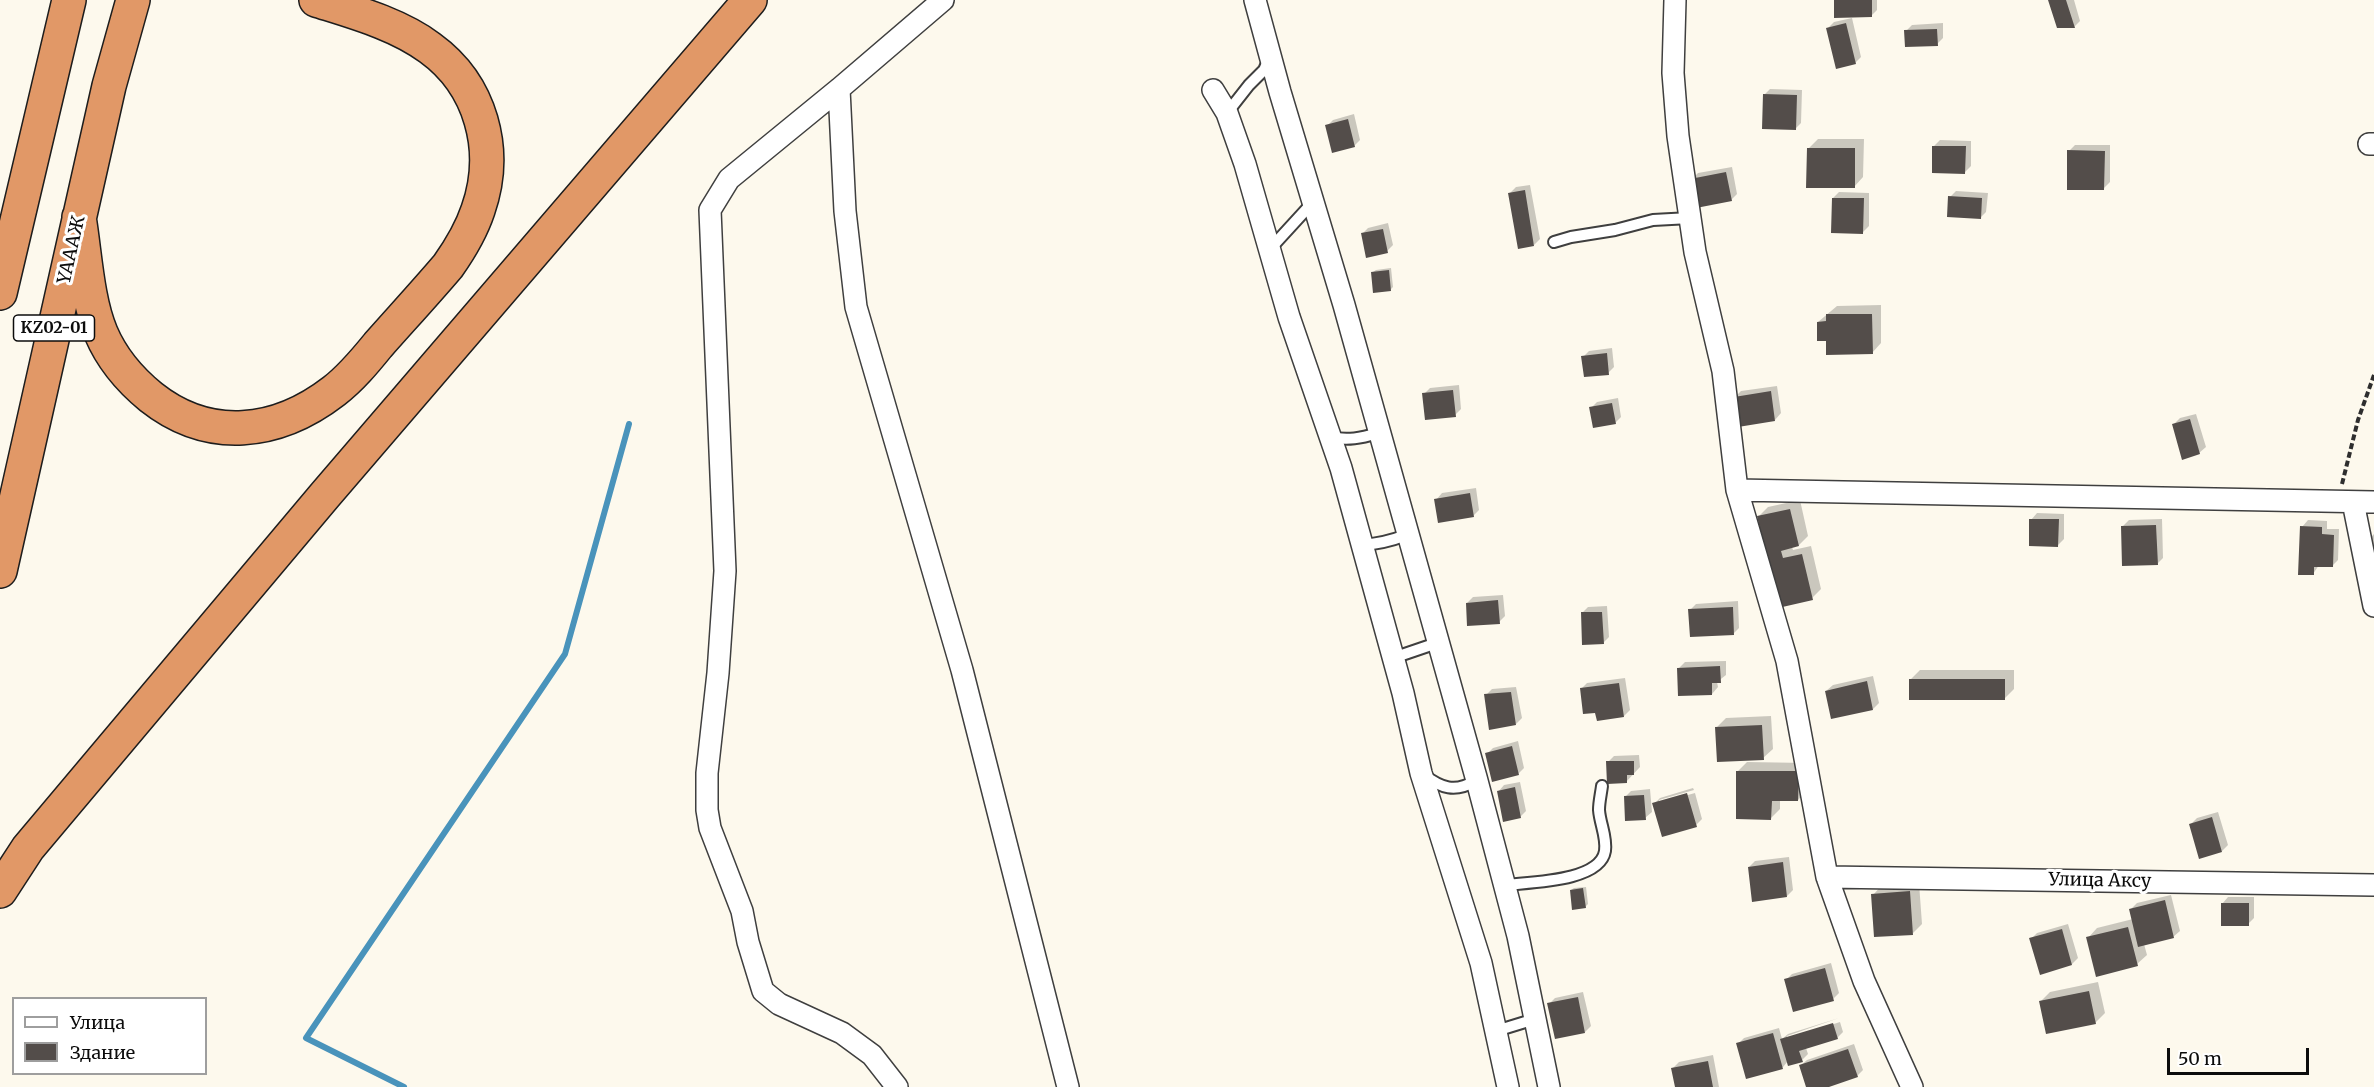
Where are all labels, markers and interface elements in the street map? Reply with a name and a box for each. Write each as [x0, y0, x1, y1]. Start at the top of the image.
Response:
street label: ҮАААЖ [54, 214, 90, 286]
road number: KZ02-01 [14, 315, 94, 341]
street label: Улица Аксу [2048, 869, 2152, 893]
legend [12, 997, 207, 1075]
text: Улица [70, 1011, 125, 1034]
scale bar [2170, 1036, 2312, 1074]
text: Здание [70, 1041, 135, 1064]
text: 50 m [2178, 1047, 2222, 1070]

